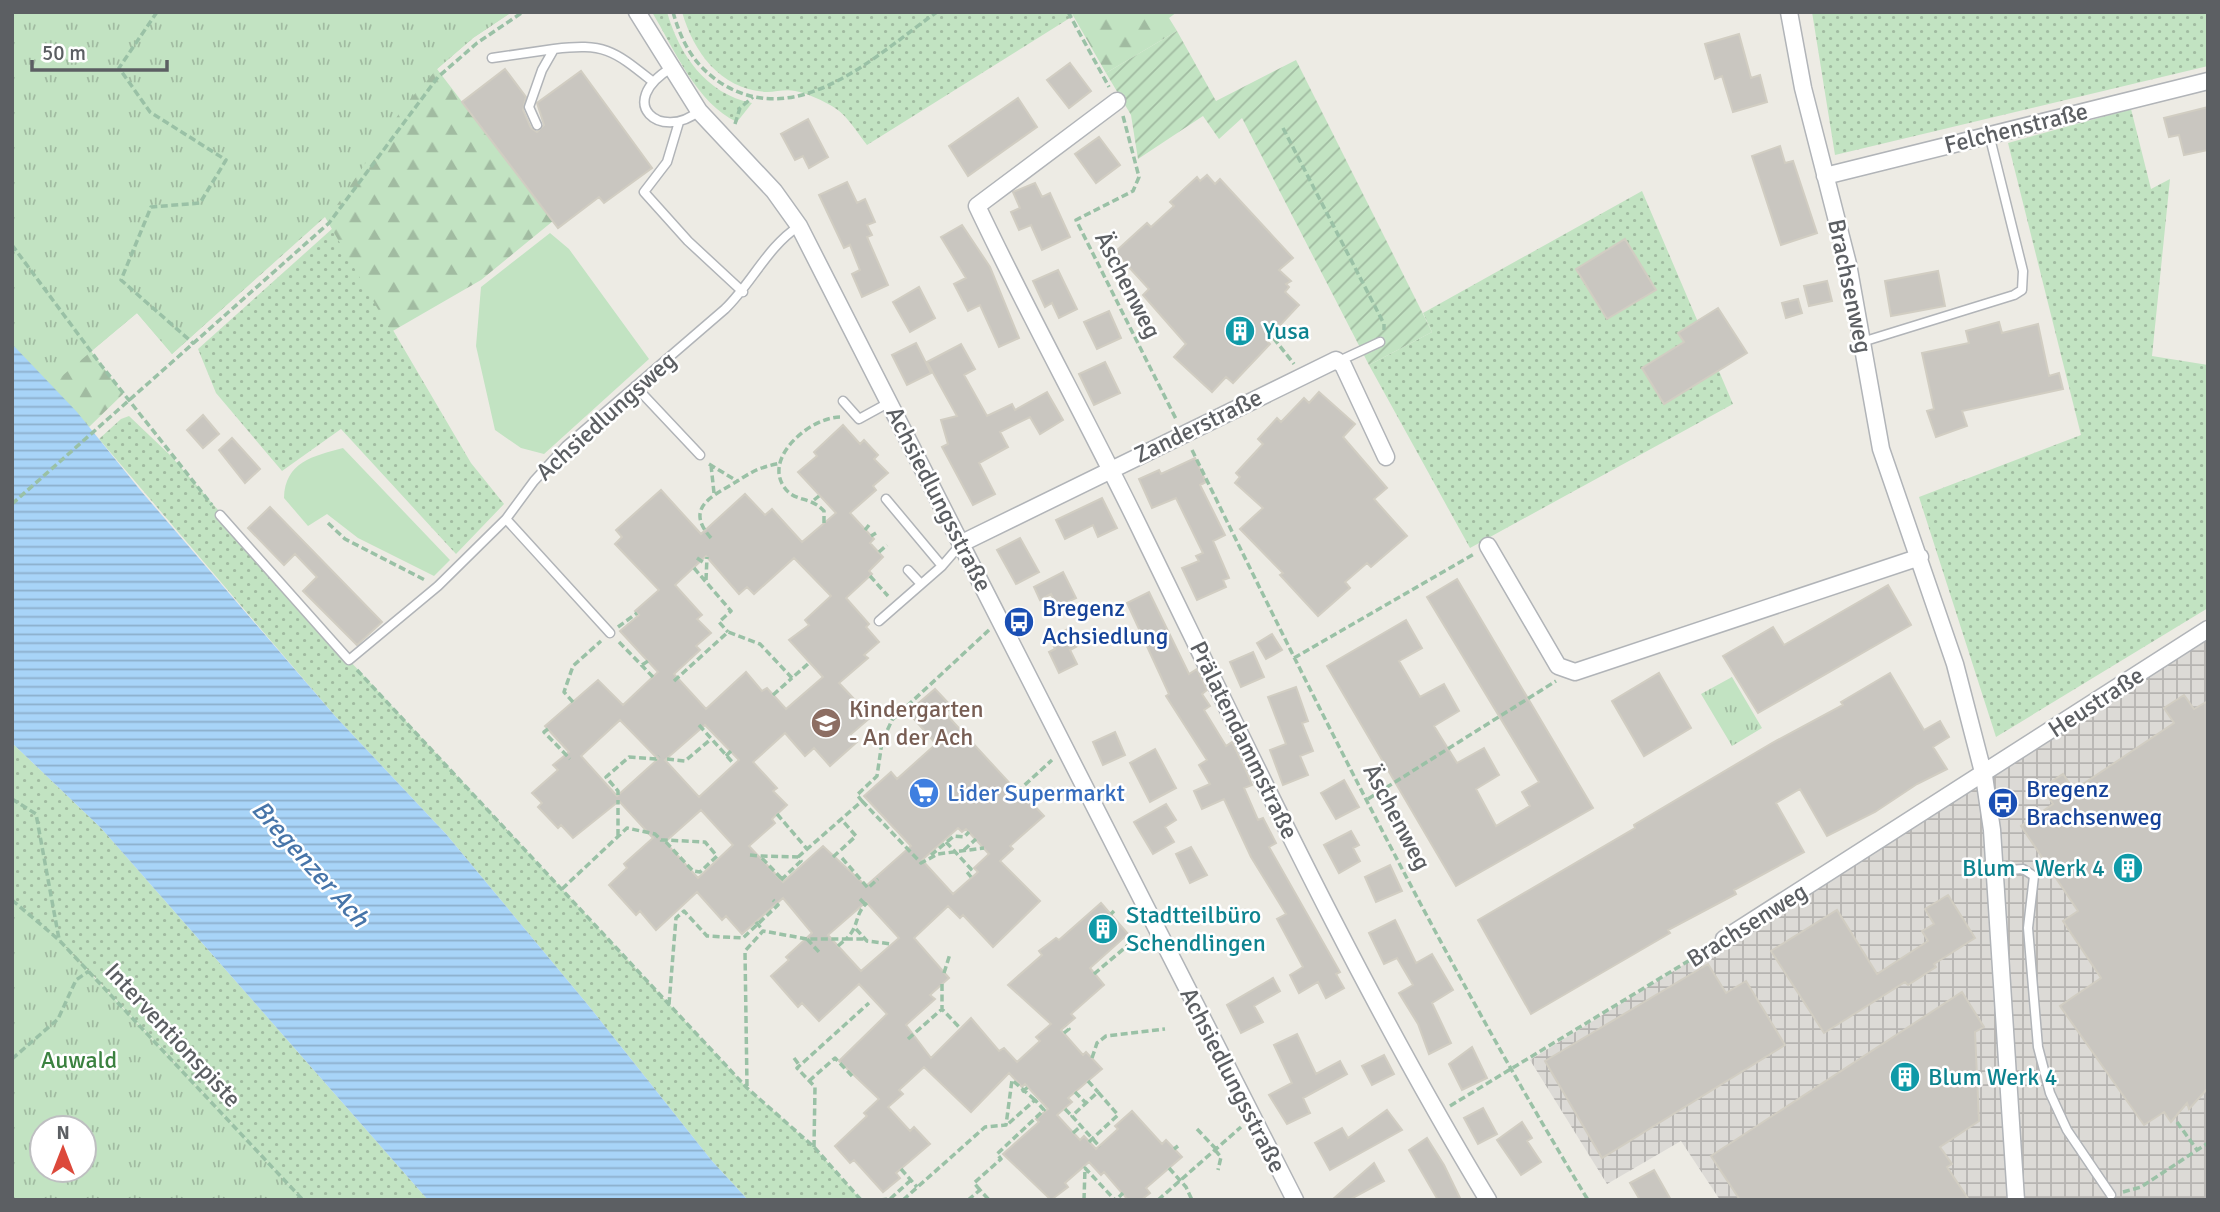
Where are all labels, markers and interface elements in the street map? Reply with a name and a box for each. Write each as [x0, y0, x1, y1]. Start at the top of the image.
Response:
scale bar [32, 28, 166, 72]
text: 50 m [42, 40, 86, 66]
street label: Felchenstraße [1941, 96, 2091, 160]
street label: Brachsenweg [1821, 216, 1879, 356]
street label: Äschenweg [1088, 227, 1168, 343]
building icon: Yusa [1223, 314, 1257, 348]
place label: Yusa [1263, 316, 1310, 346]
street label: Achsiedlungsweg [530, 345, 682, 487]
street label: Zanderstraße [1129, 382, 1267, 470]
street label: Achsiedlungsstraße [879, 401, 999, 597]
place label: Bregenz Achsiedlung [1042, 593, 1168, 651]
bus stop icon: Bregenz Achsiedlung [1002, 605, 1036, 639]
street label: Prälatendammstraße [1183, 636, 1305, 844]
street label: Heustraße [2042, 660, 2150, 744]
place label: Kindergarten - An der Ach [849, 694, 984, 752]
school or university icon: Kindergarten - An der Ach [809, 706, 843, 740]
street label: Äschenweg [1357, 759, 1437, 875]
place label: Bregenz Brachsenweg [2026, 774, 2162, 832]
supermarket icon: Lider Supermarkt [907, 776, 941, 810]
place label: Lider Supermarkt [947, 778, 1125, 808]
bus stop icon: Bregenz Brachsenweg [1986, 786, 2020, 820]
water label: Bregenzer Ach [245, 794, 376, 935]
building icon: Blum - Werk 4 [2111, 851, 2145, 885]
place label: Blum - Werk 4 [1962, 853, 2105, 883]
street label: Brachsenweg [1681, 876, 1813, 974]
place label: Stadtteilbüro Schendlingen [1126, 900, 1266, 958]
building icon: Stadtteilbüro Schendlingen [1086, 912, 1120, 946]
street label: Interventionspiste [98, 957, 248, 1113]
street label: Achsiedlungsstraße [1173, 982, 1293, 1178]
park label: Auwald [41, 1045, 117, 1075]
building icon: Blum Werk 4 [1888, 1060, 1922, 1094]
place label: Blum Werk 4 [1928, 1062, 2057, 1092]
north arrow [28, 1114, 98, 1184]
text: N [56, 1121, 70, 1145]

